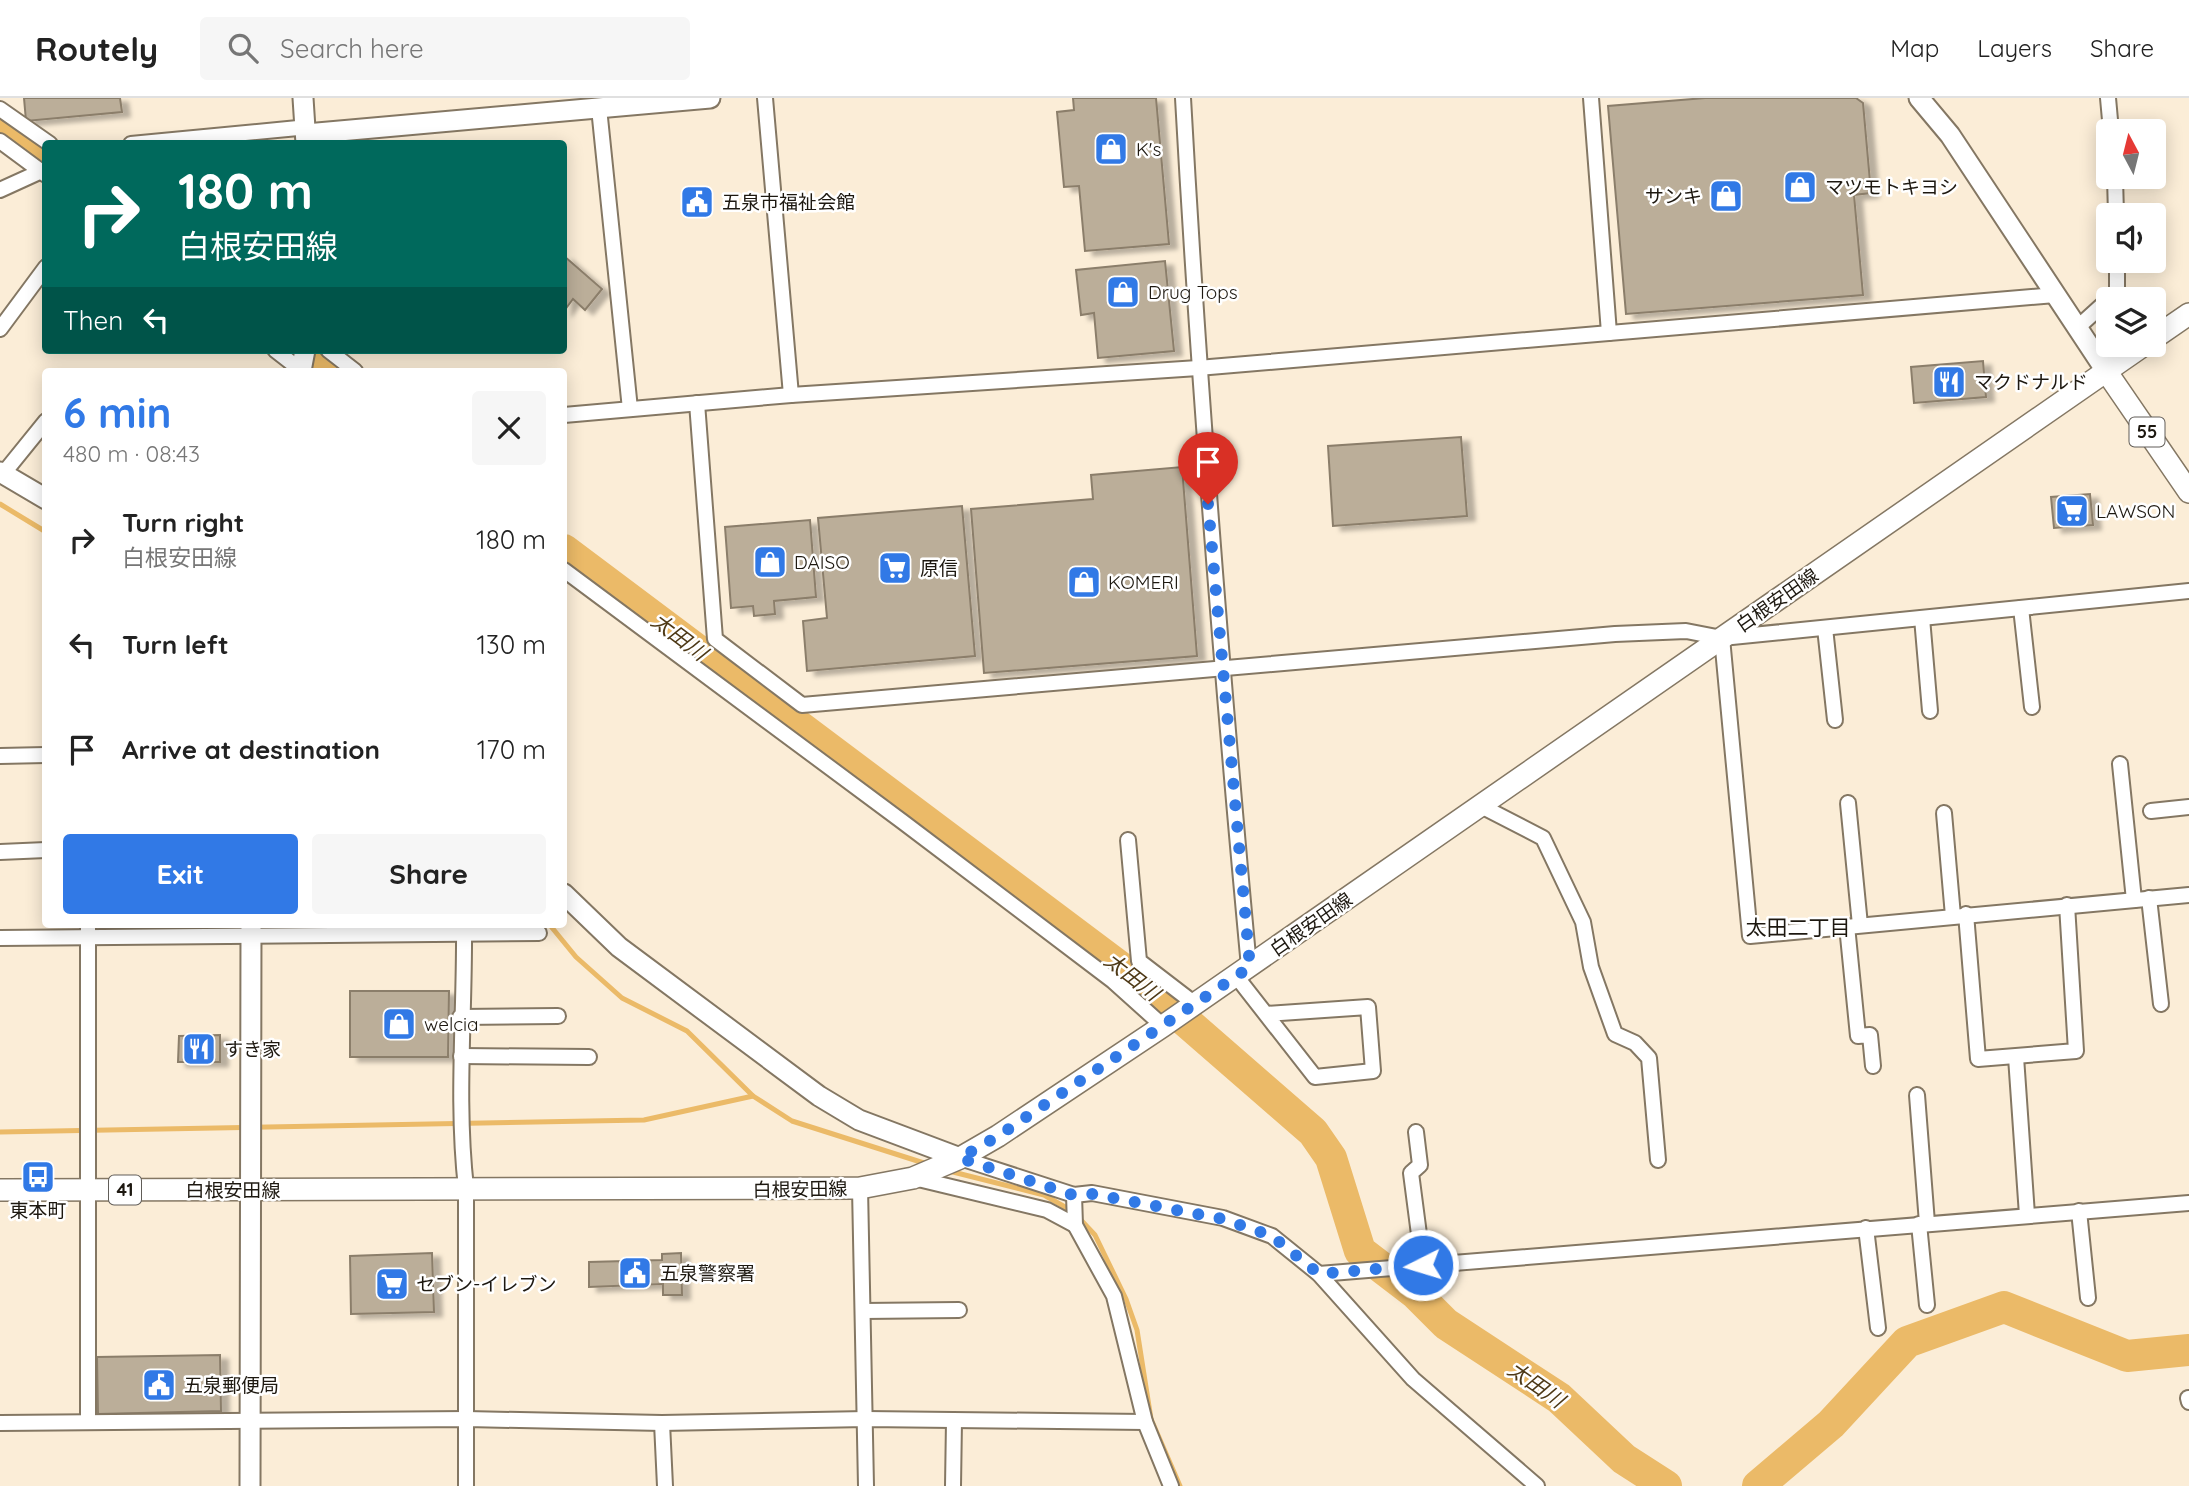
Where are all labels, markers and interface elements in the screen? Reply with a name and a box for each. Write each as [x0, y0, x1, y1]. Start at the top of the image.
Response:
search box [200, 17, 690, 80]
text: Routely [35, 28, 158, 69]
icon: search [224, 29, 262, 67]
text: Search here [280, 32, 424, 65]
text: Map [1890, 33, 1939, 63]
text: Layers [1977, 33, 2052, 63]
text: Share [2090, 33, 2154, 63]
north arrow [2096, 119, 2166, 189]
map controls [2096, 119, 2166, 357]
shop icon: K's [1092, 130, 1130, 168]
place label: K's [1136, 137, 1161, 161]
text: 180 m [178, 160, 313, 221]
icon: right [63, 168, 154, 259]
shop icon: マツモトキヨシ [1781, 168, 1819, 206]
place label: マツモトキヨシ [1825, 175, 1958, 199]
shop icon: サンキ [1707, 177, 1745, 215]
public building icon: 五泉市福祉会館 [678, 183, 716, 221]
place label: サンキ [1645, 184, 1702, 208]
place label: 五泉市福祉会館 [722, 190, 855, 214]
button: sound [2096, 203, 2166, 273]
text: 白根安田線 [178, 226, 338, 266]
shop icon: Drug Tops [1104, 273, 1142, 311]
place label: Drug Tops [1148, 280, 1238, 304]
button: layers [2096, 287, 2166, 357]
icon: left [137, 301, 175, 339]
text: Then [63, 304, 123, 337]
restaurant icon: マクドナルド [1930, 363, 1968, 401]
place label: マクドナルド [1974, 370, 2088, 394]
text: 6 min [63, 386, 172, 439]
button: close [472, 391, 546, 465]
road number: 55 [2130, 418, 2164, 446]
pin [1178, 432, 1238, 504]
text: 480 m · 08:43 [63, 439, 200, 468]
icon: arrive [1189, 443, 1227, 481]
supermarket icon: LAWSON [2053, 492, 2091, 530]
place label: LAWSON [2096, 499, 2175, 523]
text: Turn right [122, 506, 244, 539]
icon: right [63, 521, 101, 559]
text: 180 m [476, 523, 546, 556]
text: 白根安田線 [122, 543, 237, 572]
shop icon: DAISO [751, 543, 789, 581]
supermarket icon: 原信 [876, 549, 914, 587]
place label: DAISO [794, 550, 850, 574]
place label: 原信 [920, 556, 958, 580]
shop icon: KOMERI [1065, 563, 1103, 601]
street label: 白根安田線 [1731, 563, 1823, 637]
place label: KOMERI [1108, 570, 1179, 594]
water label: 太田川 [647, 607, 714, 667]
icon: left [63, 626, 101, 664]
text: Turn left [122, 628, 229, 661]
text: 130 m [476, 628, 546, 661]
icon: arrive [63, 731, 101, 769]
text: Arrive at destination [122, 733, 380, 766]
text: 170 m [477, 733, 546, 766]
button: Exit [63, 834, 298, 914]
button: Share [312, 834, 546, 914]
street label: 白根安田線 [1265, 887, 1357, 961]
district label: 太田二丁目 [1746, 914, 1851, 940]
water label: 太田川 [1100, 947, 1167, 1007]
shop icon: welcia [380, 1005, 418, 1043]
place label: welcia [424, 1012, 479, 1036]
restaurant icon: すき家 [180, 1030, 218, 1068]
place label: すき家 [224, 1037, 281, 1061]
bus stop icon: 東本町 [19, 1158, 57, 1196]
road number: 41 [109, 1176, 141, 1204]
street label: 白根安田線 [752, 1176, 848, 1202]
street label: 白根安田線 [185, 1178, 281, 1202]
place label: 東本町 [9, 1198, 67, 1222]
position arrow [1386, 1228, 1460, 1302]
public building icon: 五泉警察署 [616, 1254, 654, 1292]
place label: 五泉警察署 [660, 1261, 755, 1285]
supermarket icon: セブン-イレブン [373, 1265, 411, 1303]
place label: セブン-イレブン [416, 1272, 556, 1296]
water label: 太田川 [1503, 1355, 1571, 1414]
public building icon: 五泉郵便局 [140, 1366, 178, 1404]
place label: 五泉郵便局 [184, 1373, 279, 1397]

